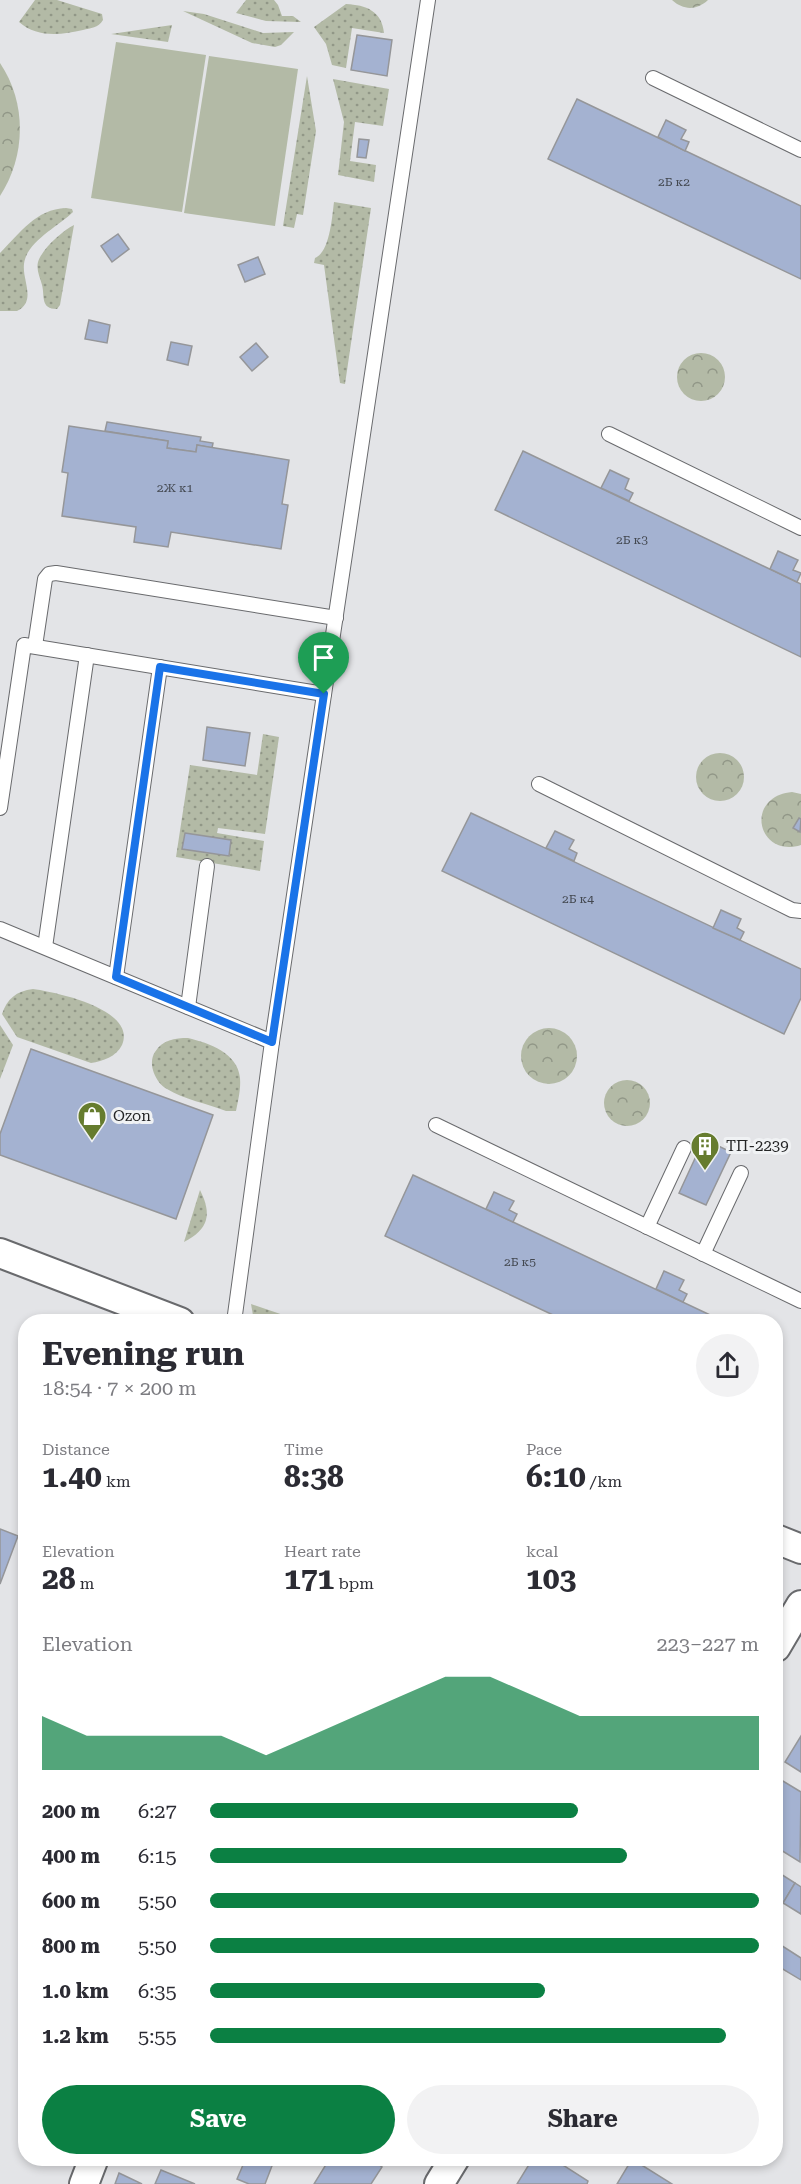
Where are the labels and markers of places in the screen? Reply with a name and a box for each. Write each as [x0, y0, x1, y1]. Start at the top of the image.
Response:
pin [298, 632, 349, 694]
shop icon: Ozon [76, 1100, 108, 1142]
place label: Ozon [113, 1107, 151, 1125]
building icon: ТП-2239 [689, 1130, 721, 1172]
place label: ТП-2239 [726, 1137, 789, 1155]

